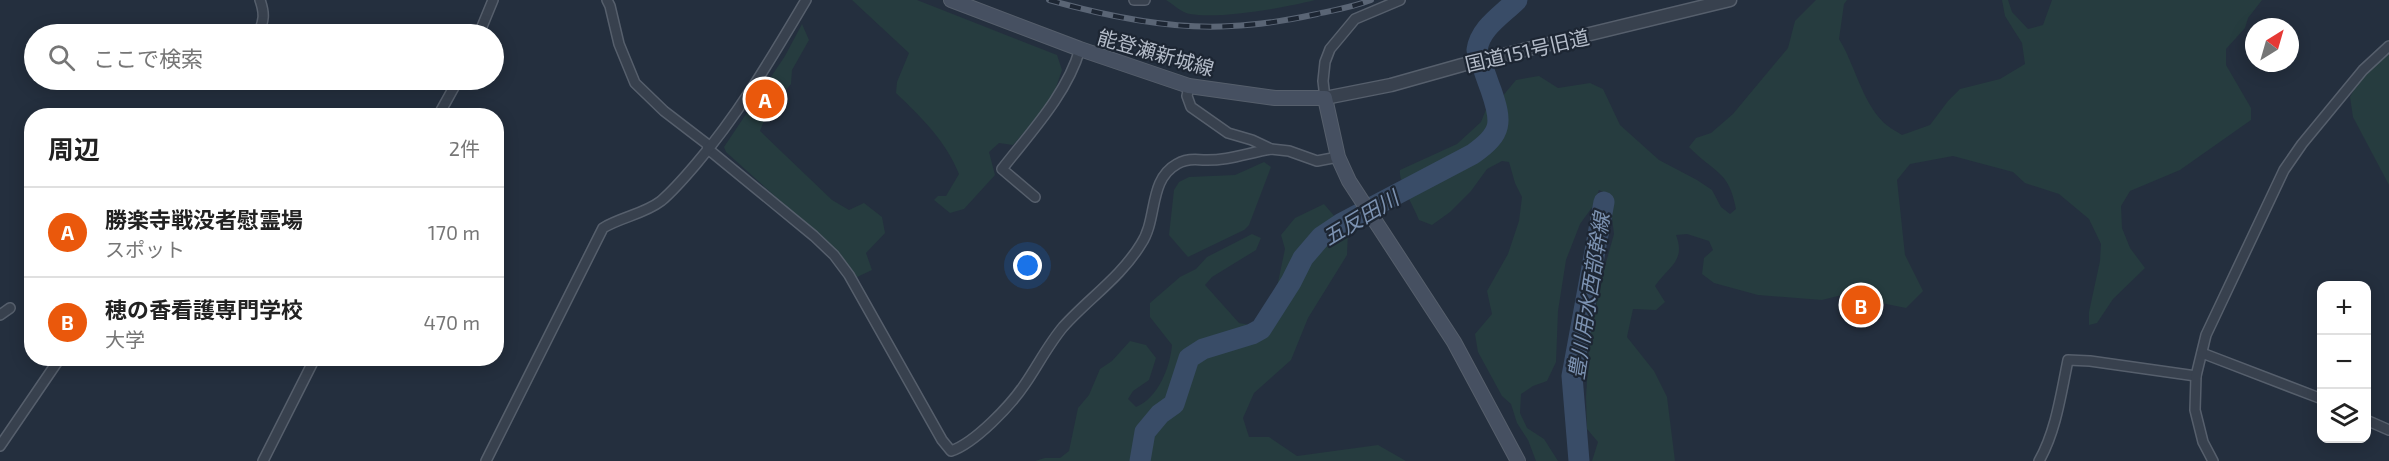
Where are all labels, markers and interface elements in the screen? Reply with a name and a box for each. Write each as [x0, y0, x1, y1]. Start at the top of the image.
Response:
north arrow [2245, 18, 2299, 72]
search box [24, 24, 504, 90]
street label: 能登瀬新城線 [1095, 24, 1217, 80]
street label: 国道151号旧道 [1463, 24, 1591, 76]
icon: search [45, 41, 78, 74]
text: ここで検索 [93, 45, 203, 71]
pin: A [746, 76, 784, 122]
text: 周辺 [48, 133, 100, 164]
text: 2件 [449, 136, 480, 160]
water label: 五反田川 [1318, 184, 1404, 249]
text: 勝楽寺戦没者慰霊場 [105, 206, 303, 232]
water label: 豊川用水西部幹線 [1563, 208, 1614, 381]
text: A [61, 220, 74, 244]
text: 170 m [428, 220, 480, 244]
text: スポット [105, 237, 185, 261]
your location [1013, 251, 1042, 280]
map controls [2317, 281, 2371, 443]
button: + [2317, 281, 2371, 335]
pin: B [1842, 282, 1880, 328]
text: 穂の香看護専門学校 [105, 296, 303, 322]
text: B [61, 310, 74, 334]
text: 470 m [423, 310, 480, 334]
text: 大学 [105, 327, 145, 351]
button: − [2317, 335, 2371, 389]
button: layers [2317, 389, 2371, 443]

